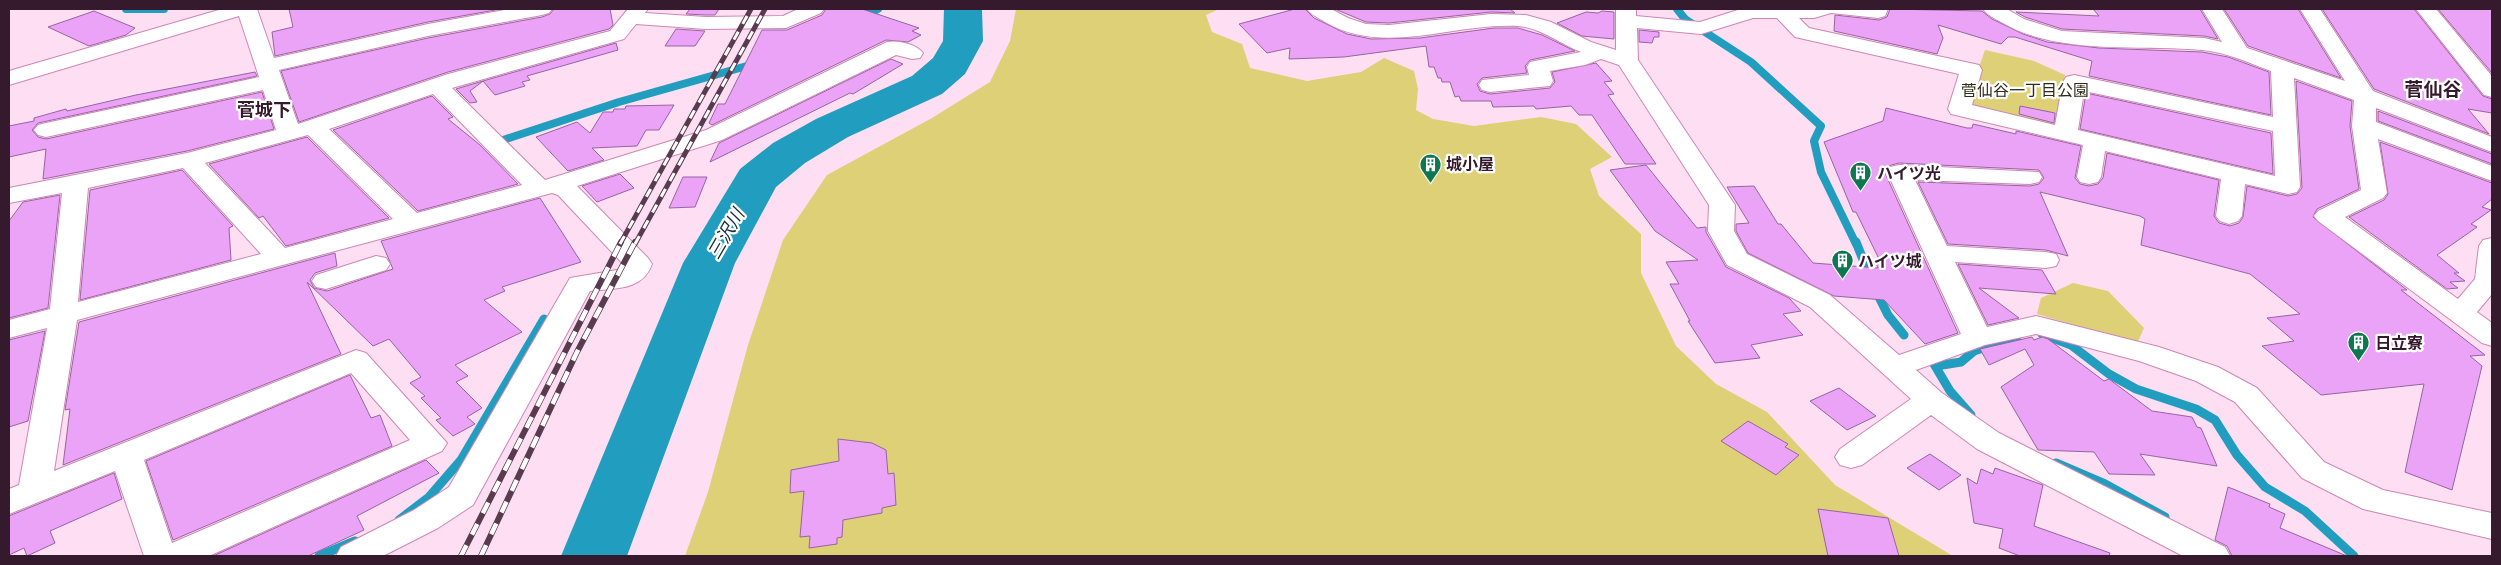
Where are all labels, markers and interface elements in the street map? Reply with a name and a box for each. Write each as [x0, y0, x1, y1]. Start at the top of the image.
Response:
district label: 菅仙谷 [2404, 79, 2462, 101]
park label: 菅仙谷一丁目公園 [1961, 81, 2089, 100]
district label: 菅城下 [237, 99, 291, 121]
building icon: 城小屋 [1418, 152, 1442, 183]
place label: 城小屋 [1446, 155, 1494, 174]
building icon: ハイツ光 [1849, 161, 1873, 192]
place label: ハイツ光 [1877, 164, 1941, 183]
water label: 三沢川 [703, 203, 750, 263]
building icon: ハイツ城 [1830, 249, 1854, 280]
place label: ハイツ城 [1858, 252, 1922, 271]
building icon: 日立寮 [2347, 331, 2371, 362]
place label: 日立寮 [2375, 334, 2423, 353]

